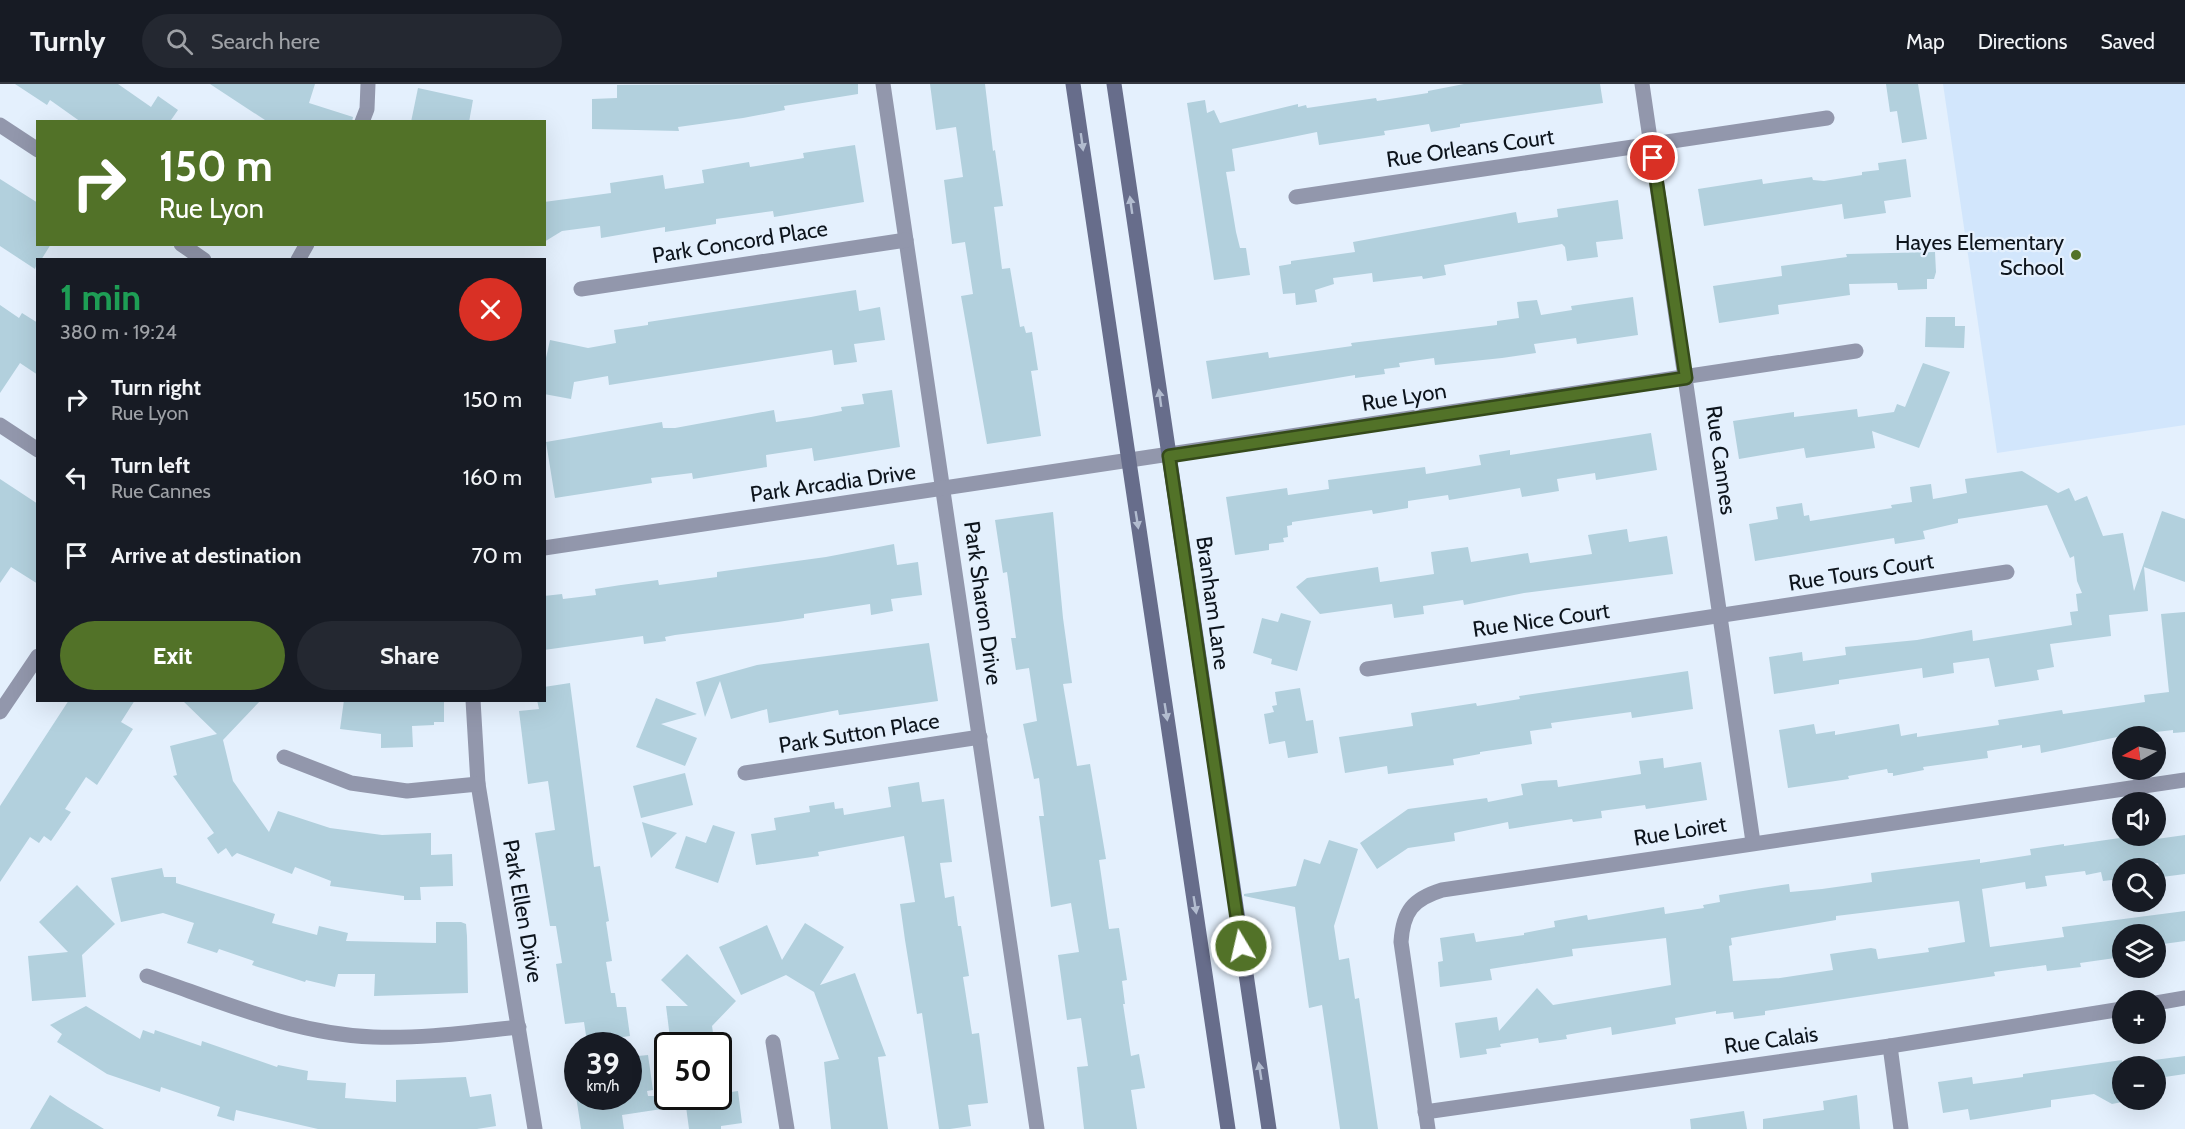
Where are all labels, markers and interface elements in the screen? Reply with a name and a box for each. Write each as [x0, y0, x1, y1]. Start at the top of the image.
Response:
search box [142, 14, 562, 68]
text: Turnly [30, 24, 106, 58]
icon: search [163, 25, 196, 58]
text: Search here [211, 28, 320, 55]
text: Map [1906, 29, 1945, 54]
text: Directions [1978, 29, 2067, 54]
text: Saved [2100, 29, 2155, 54]
street label: Rue Orleans Court [1384, 123, 1556, 173]
one-way arrow [1078, 132, 1087, 151]
pin [1627, 132, 1678, 183]
text: 150 m [159, 140, 273, 192]
icon: arrive [1636, 141, 1669, 174]
icon: right [60, 144, 138, 222]
text: Rue Lyon [159, 192, 264, 225]
one-way arrow [1127, 195, 1136, 214]
street label: Park Concord Place [650, 215, 830, 269]
place label: Hayes Elementary School [1895, 229, 2065, 281]
marker: Hayes Elementary School [2069, 248, 2083, 262]
text: 1 min [60, 275, 141, 319]
button: close [459, 278, 522, 341]
text: 380 m · 19:24 [60, 320, 177, 344]
text: Turn right [111, 374, 201, 401]
street label: Rue Lyon [1360, 377, 1448, 417]
icon: right [60, 383, 93, 416]
text: 150 m [463, 386, 522, 413]
one-way arrow [1155, 388, 1164, 407]
text: Rue Lyon [111, 401, 189, 425]
street label: Rue Cannes [1700, 404, 1742, 516]
text: Turn left [111, 452, 190, 479]
street label: Park Arcadia Drive [748, 458, 918, 508]
icon: left [60, 461, 93, 494]
text: 160 m [463, 464, 522, 491]
text: Rue Cannes [111, 479, 211, 503]
one-way arrow [1132, 510, 1141, 529]
street label: Park Sharon Drive [958, 519, 1008, 687]
street label: Branham Lane [1190, 535, 1236, 671]
icon: arrive [60, 539, 93, 572]
text: Arrive at destination [111, 542, 301, 569]
text: 70 m [472, 542, 522, 569]
street label: Rue Tours Court [1786, 547, 1936, 597]
street label: Rue Nice Court [1471, 597, 1612, 643]
button: Exit [60, 621, 285, 690]
button: Share [297, 621, 522, 690]
one-way arrow [1161, 703, 1170, 722]
street label: Park Sutton Place [777, 707, 941, 759]
north arrow [2112, 726, 2166, 780]
map controls [2112, 726, 2166, 1110]
button: sound [2112, 792, 2166, 846]
street label: Rue Loiret [1632, 810, 1729, 852]
street label: Park Ellen Drive [497, 837, 549, 985]
button: search [2112, 858, 2166, 912]
one-way arrow [1190, 896, 1199, 915]
position arrow [1209, 914, 1273, 978]
button: layers [2112, 924, 2166, 978]
button: + [2112, 990, 2166, 1044]
street label: Rue Calais [1722, 1020, 1820, 1060]
speed limit sign: 50 [654, 1032, 732, 1110]
text: 39 [586, 1045, 620, 1082]
button: − [2112, 1056, 2166, 1110]
one-way arrow [1256, 1062, 1265, 1081]
text: km/h [587, 1077, 619, 1095]

